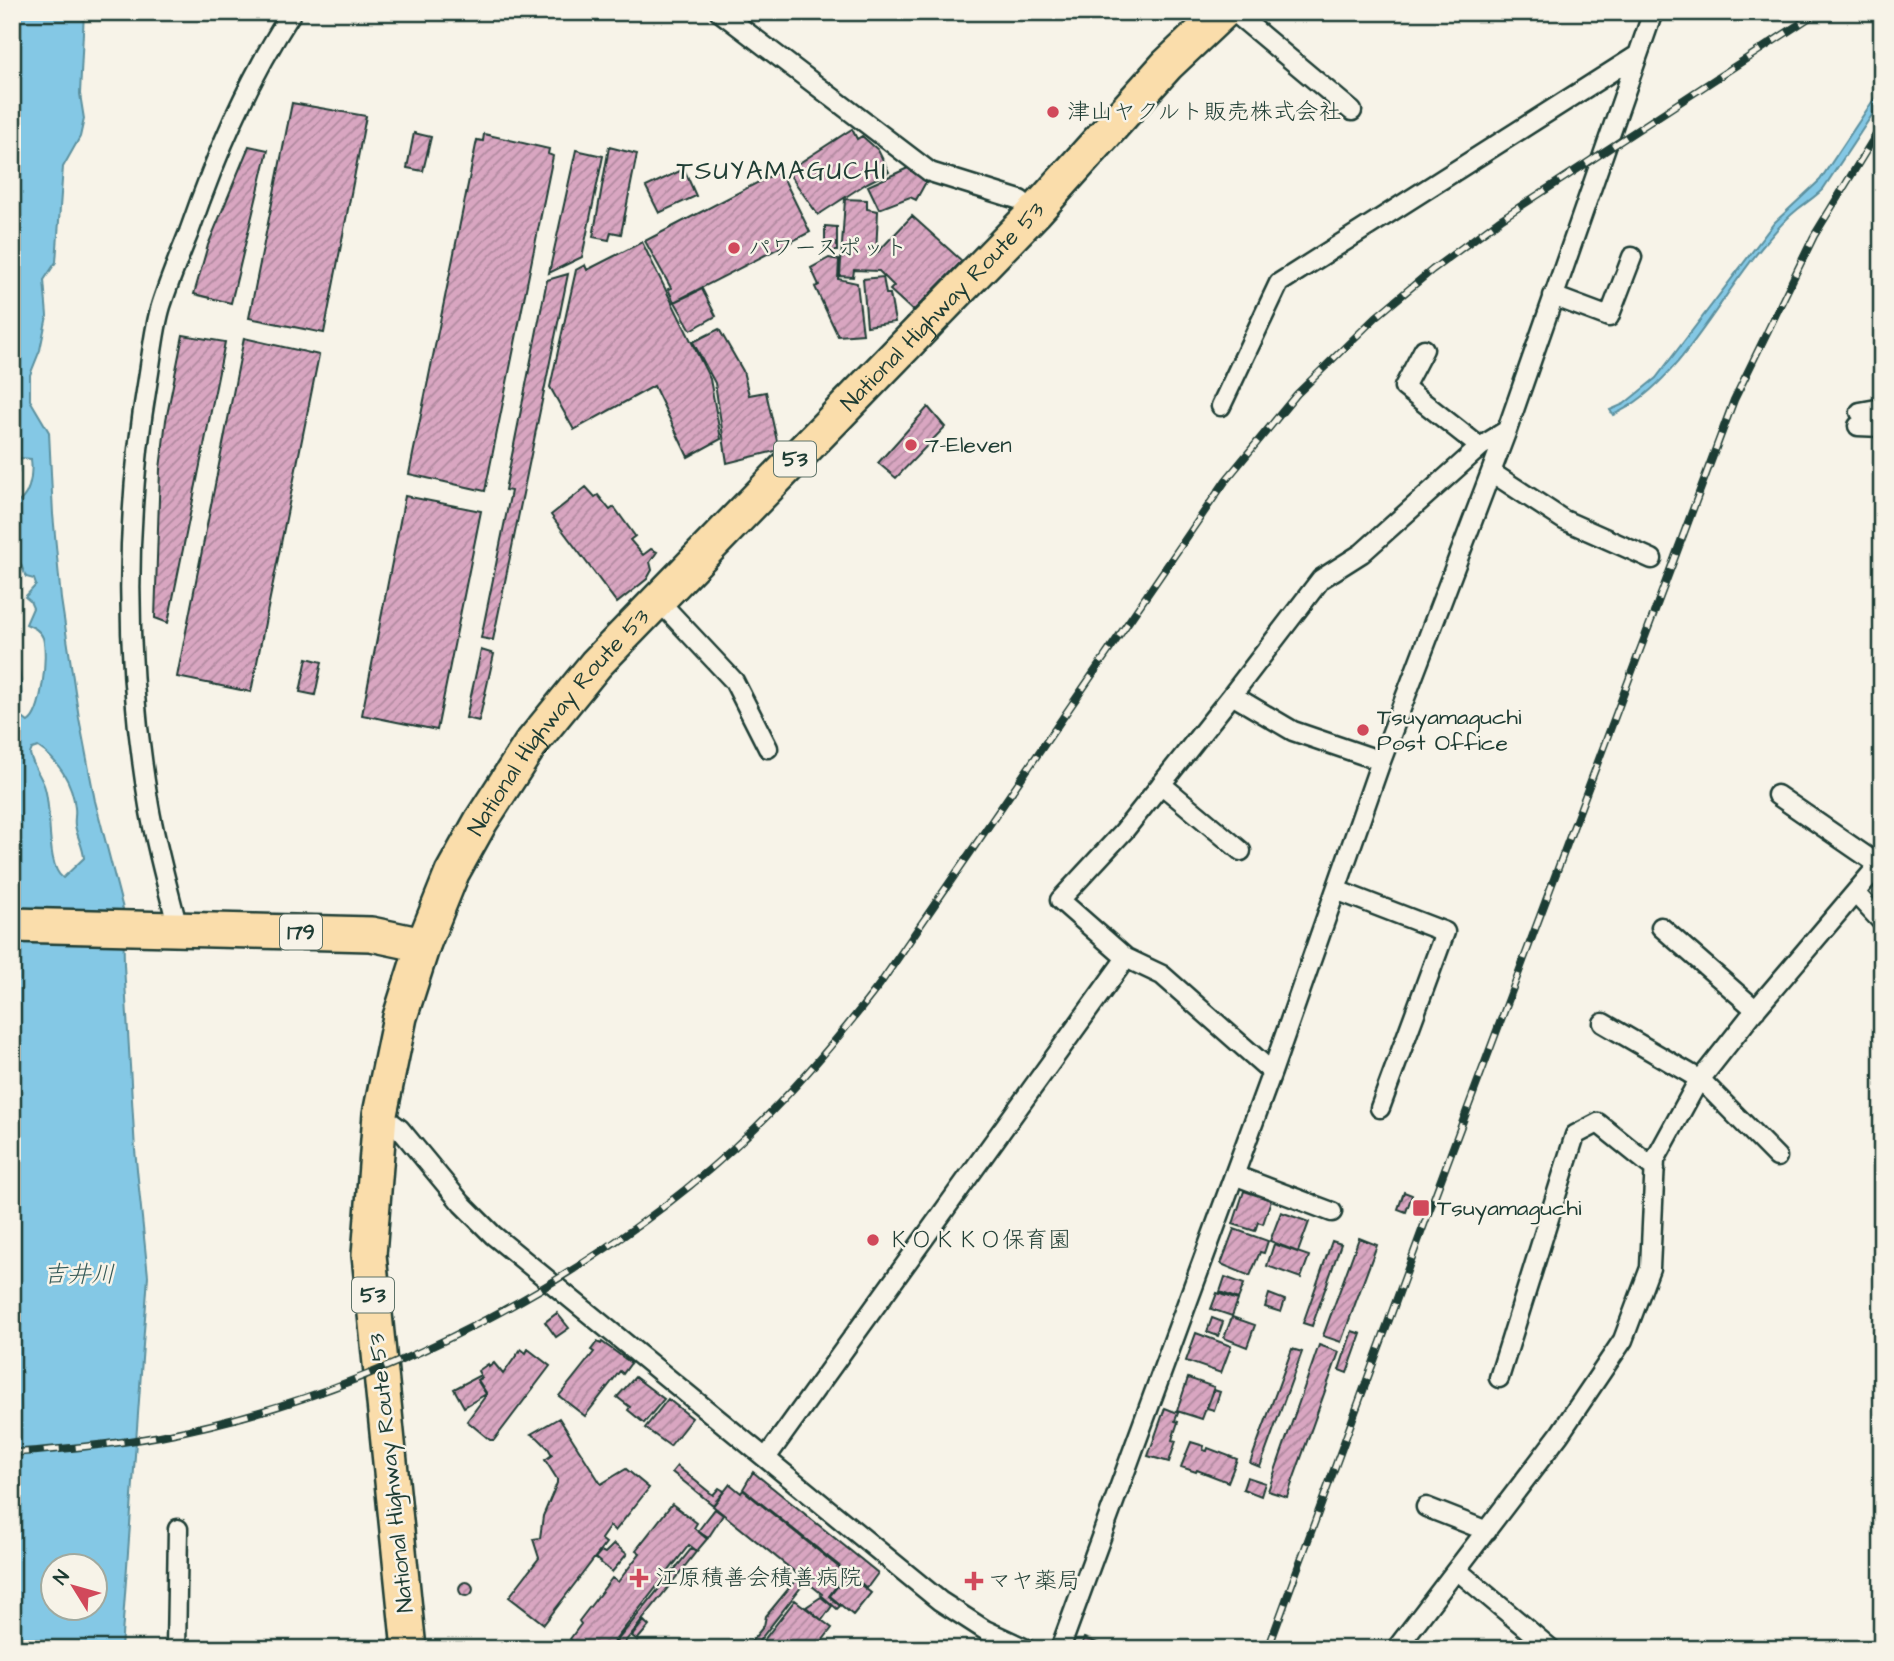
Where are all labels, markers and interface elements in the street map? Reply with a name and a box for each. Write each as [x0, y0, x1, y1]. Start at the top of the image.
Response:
place label: 津山ヤクルト販売株式会社 [1067, 96, 1342, 128]
marker: 津山ヤクルト販売株式会社 [1045, 104, 1061, 120]
district label: TSUYAMAGUCHI [677, 153, 887, 189]
street label: National Highway Route 53 [834, 195, 1053, 419]
place label: パワースポット [748, 232, 908, 264]
marker: パワースポット [726, 240, 742, 256]
place label: 7-Eleven [925, 429, 1012, 461]
marker: 7-Eleven [903, 437, 919, 453]
road number: 53 [774, 442, 816, 476]
street label: National Highway Route 53 [460, 602, 657, 842]
place label: Tsuyamaguchi Post Office [1377, 701, 1522, 759]
marker: Tsuyamaguchi Post Office [1355, 722, 1371, 738]
road number: 179 [280, 914, 322, 950]
place label: Tsuyamaguchi [1437, 1192, 1582, 1225]
marker: Tsuyamaguchi [1411, 1198, 1431, 1218]
place label: ＫＯＫＫＯ保育園 [887, 1224, 1071, 1256]
marker: ＫＯＫＫＯ保育園 [865, 1232, 881, 1248]
water label: 吉井川 [43, 1258, 115, 1292]
road number: 53 [352, 1278, 394, 1312]
street label: National Highway Route 53 [360, 1331, 423, 1614]
north arrow [38, 1552, 108, 1622]
place label: 江原積善会積善病院 [655, 1562, 862, 1594]
text: N [47, 1565, 76, 1591]
place label: マヤ薬局 [988, 1565, 1080, 1597]
marker: 江原積善会積善病院 [629, 1568, 649, 1588]
marker: マヤ薬局 [966, 1573, 982, 1589]

